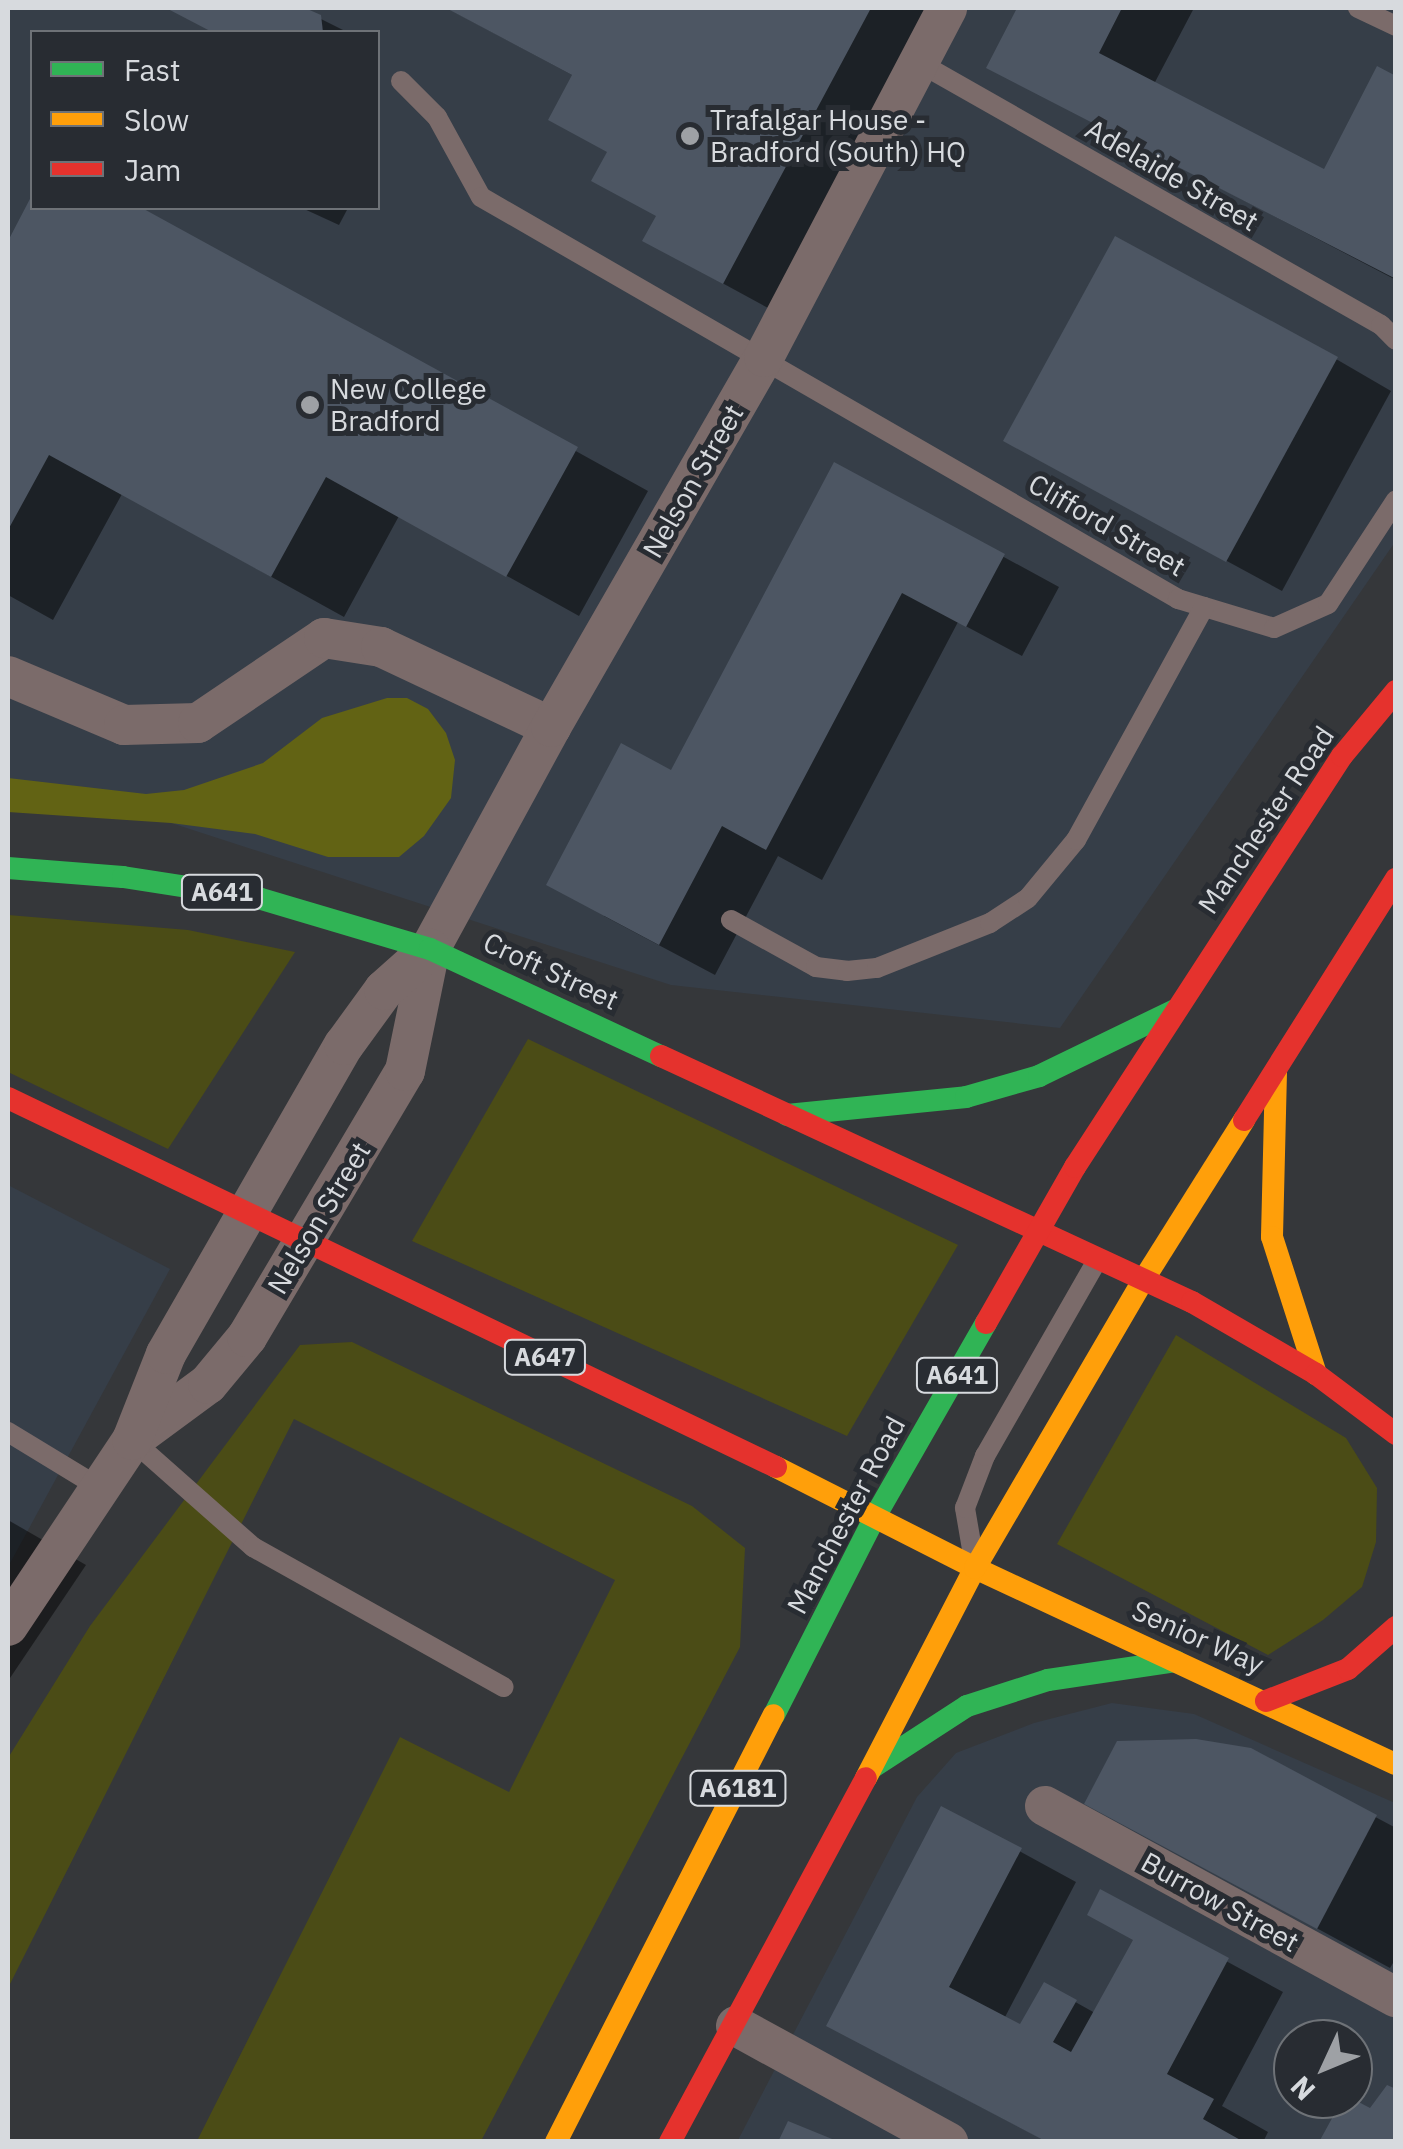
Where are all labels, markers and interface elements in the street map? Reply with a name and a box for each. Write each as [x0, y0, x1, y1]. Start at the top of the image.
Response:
legend [30, 30, 380, 210]
text: Fast [124, 50, 181, 89]
text: Slow [124, 100, 189, 139]
place label: Trafalgar House - Bradford (South) HQ [710, 103, 966, 169]
street label: Adelaide Street [1080, 112, 1264, 238]
marker: Trafalgar House - Bradford (South) HQ [679, 125, 701, 147]
text: Jam [124, 150, 182, 189]
place label: New College Bradford [330, 372, 487, 438]
marker: New College Bradford [299, 394, 321, 416]
street label: Nelson Street [636, 398, 750, 564]
street label: Clifford Street [1023, 467, 1191, 583]
street label: Manchester Road [1191, 720, 1341, 920]
road number: A641 [180, 872, 264, 912]
street label: Croft Street [478, 925, 624, 1017]
street label: Nelson Street [260, 1136, 378, 1300]
road number: A647 [502, 1337, 588, 1377]
road number: A641 [914, 1355, 1000, 1395]
street label: Manchester Road [780, 1411, 912, 1619]
street label: Senior Way [1127, 1593, 1269, 1681]
road number: A6181 [688, 1768, 788, 1808]
street label: Burrow Street [1135, 1845, 1305, 1959]
north arrow [1273, 2019, 1373, 2119]
text: N [1282, 2069, 1323, 2109]

